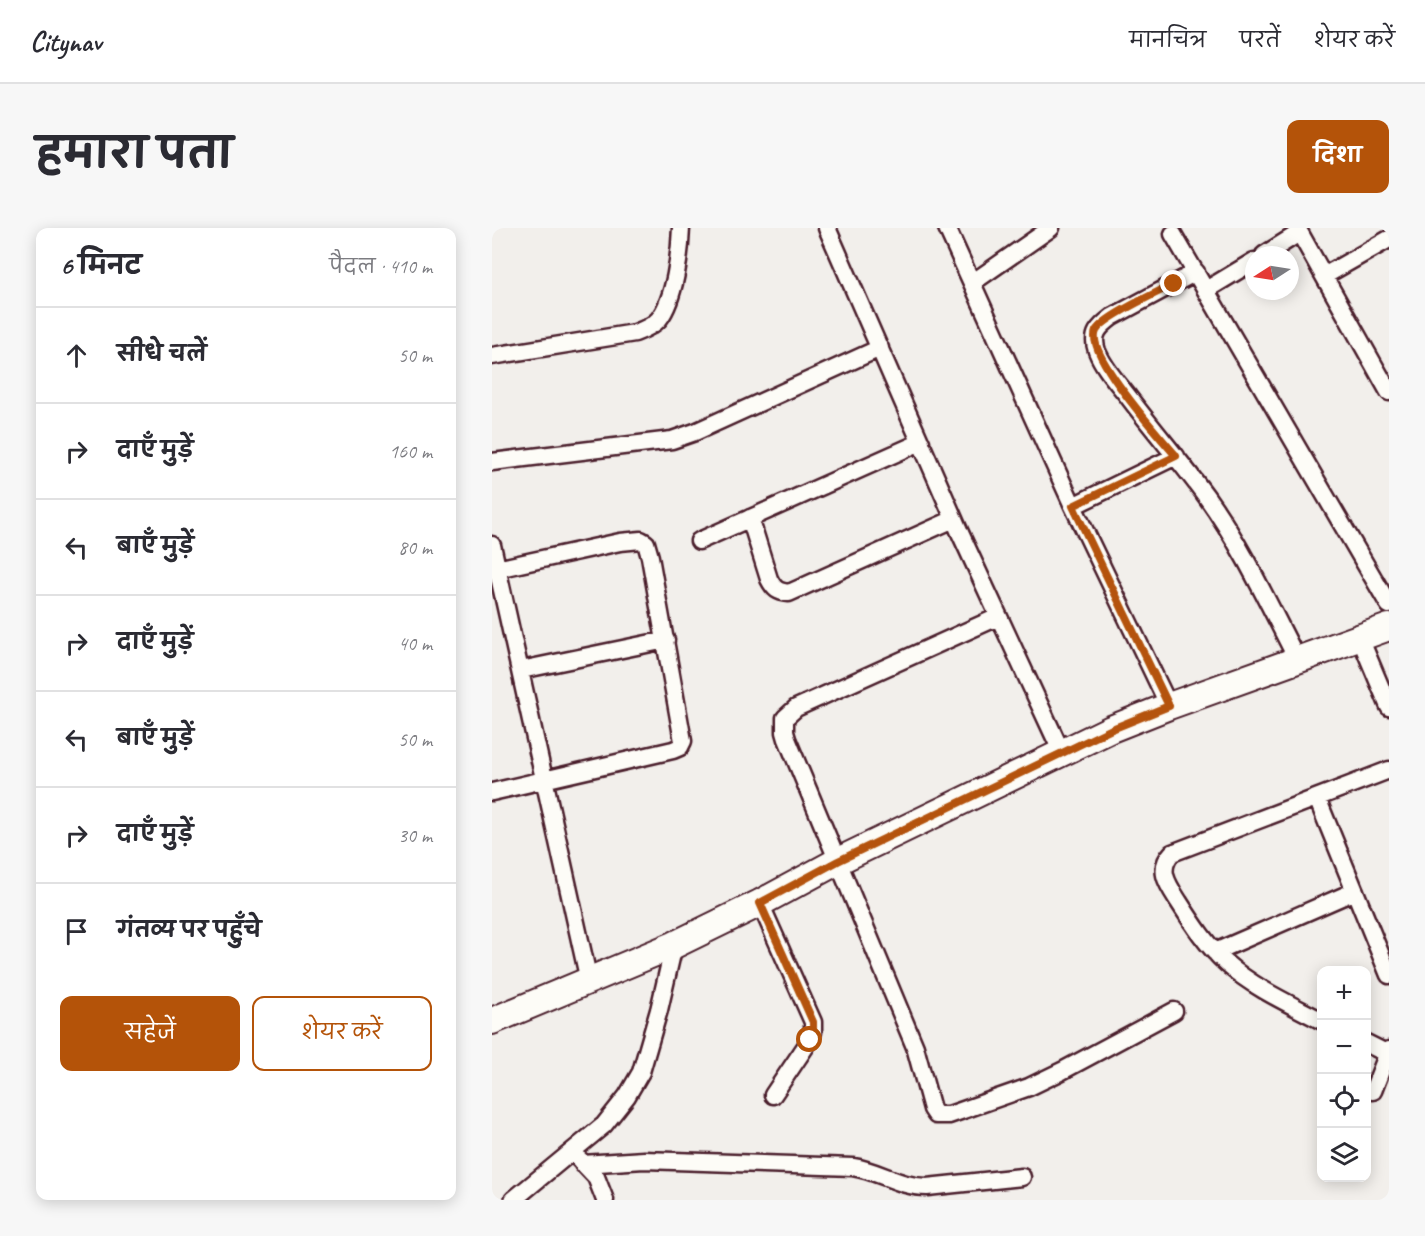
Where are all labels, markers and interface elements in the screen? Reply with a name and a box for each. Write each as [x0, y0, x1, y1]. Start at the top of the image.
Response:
text: Citynav [30, 24, 101, 59]
text: मानचित्र [1129, 27, 1206, 53]
text: परतें [1239, 27, 1281, 53]
text: शेयर करें [1314, 27, 1395, 53]
button: दिशा [1287, 120, 1389, 193]
text: हमारा पता [36, 127, 233, 180]
north arrow [1245, 246, 1299, 300]
text: 6 मिनट [60, 249, 142, 282]
text: पैदल · 410 m [329, 254, 432, 279]
route end [1160, 270, 1186, 296]
icon: ahead [60, 339, 93, 372]
text: सीधे चलें [117, 340, 207, 368]
text: 50 m [398, 343, 432, 368]
icon: right [60, 435, 93, 468]
text: दाएँ मुड़ें [117, 436, 193, 464]
text: 160 m [389, 439, 432, 464]
icon: left [60, 531, 93, 564]
text: बाएँ मुड़ें [117, 532, 194, 560]
text: 80 m [398, 535, 432, 560]
icon: right [60, 627, 93, 660]
text: दाएँ मुड़ें [117, 628, 193, 656]
text: 40 m [398, 631, 432, 656]
icon: left [60, 723, 93, 756]
text: बाएँ मुड़ें [117, 724, 194, 752]
text: 50 m [398, 727, 432, 752]
icon: right [60, 819, 93, 852]
text: दाएँ मुड़ें [117, 820, 193, 848]
text: 30 m [398, 823, 432, 848]
icon: arrive [60, 915, 93, 948]
text: गंतव्य पर पहुँचे [117, 916, 261, 944]
map controls [1317, 966, 1371, 1182]
button: + [1317, 966, 1371, 1020]
button: सहेजें [60, 996, 240, 1071]
button: शेयर करें [252, 996, 432, 1071]
button: − [1317, 1020, 1371, 1074]
route start [796, 1026, 822, 1052]
button: locate [1317, 1074, 1371, 1128]
button: layers [1317, 1128, 1371, 1182]

